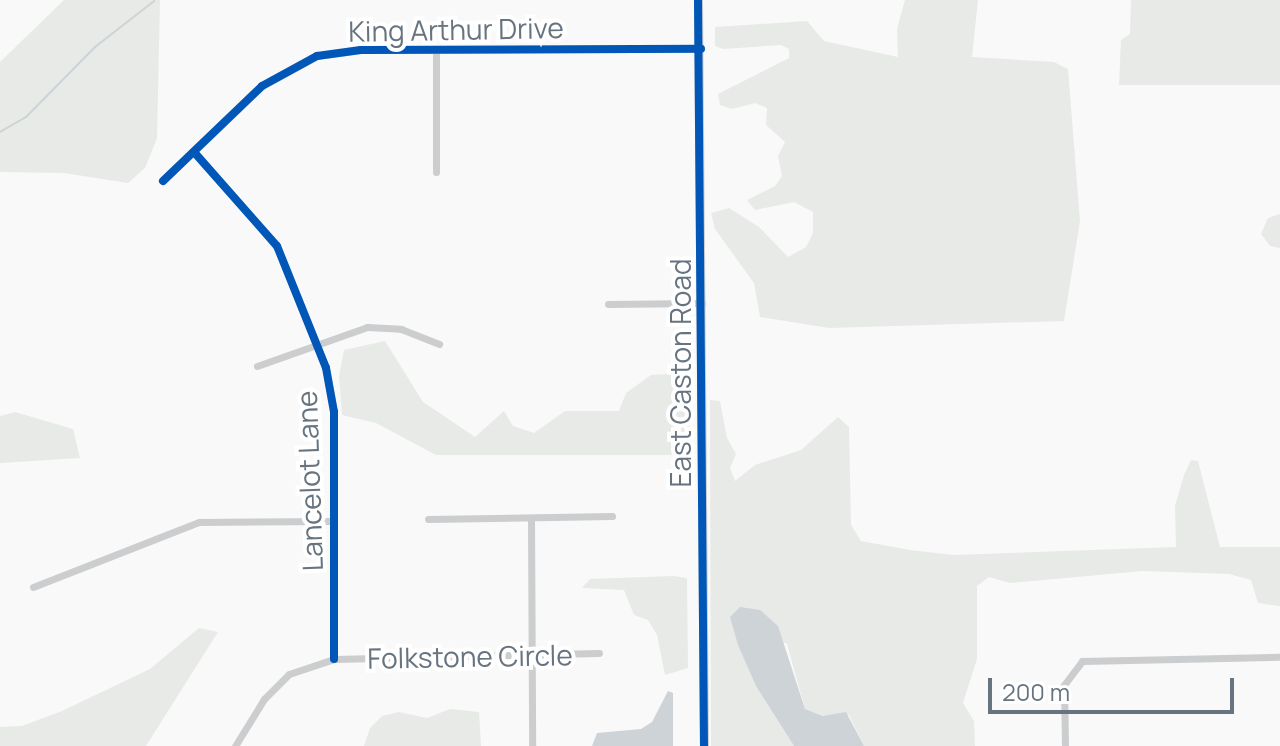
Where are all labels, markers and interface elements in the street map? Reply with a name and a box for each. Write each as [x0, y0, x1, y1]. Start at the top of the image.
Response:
street label: King Arthur Drive [348, 10, 564, 48]
street label: East Caston Road [663, 258, 697, 488]
street label: Lancelot Lane [289, 390, 329, 572]
street label: Folkstone Circle [367, 637, 573, 675]
scale bar [992, 662, 1238, 712]
text: 200 m [1002, 675, 1070, 708]

